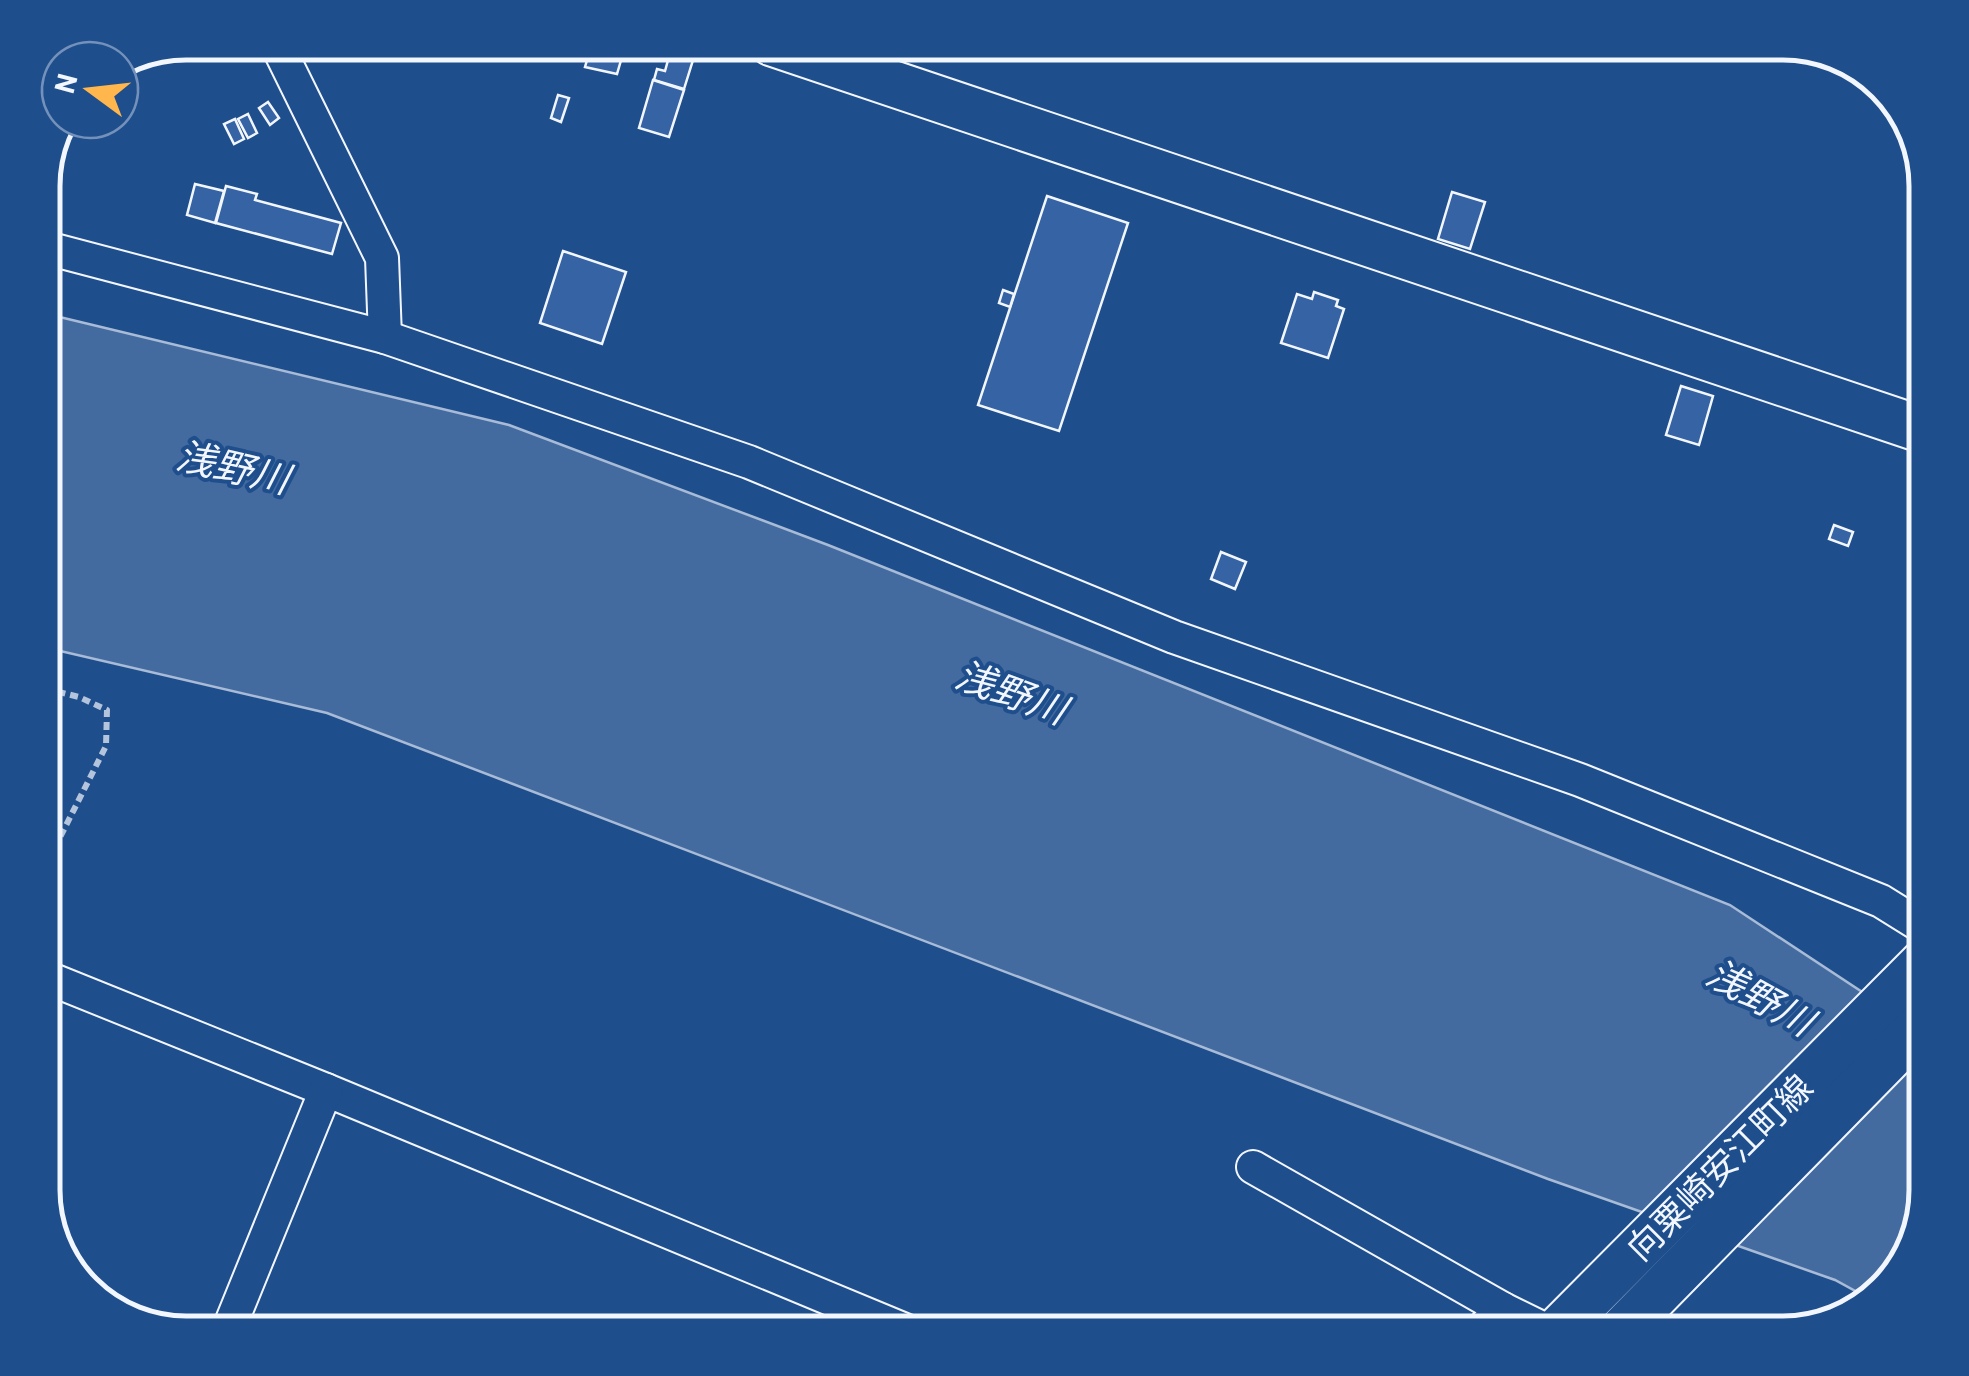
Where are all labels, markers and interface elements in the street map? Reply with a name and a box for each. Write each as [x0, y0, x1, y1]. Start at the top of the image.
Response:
north arrow [40, 40, 140, 140]
text: N [46, 70, 84, 97]
water label: 浅野川 [173, 431, 298, 502]
water label: 浅野川 [950, 650, 1077, 734]
water label: 浅野川 [1700, 948, 1825, 1046]
street label: 向粟崎安江町線 [1617, 1065, 1820, 1268]

